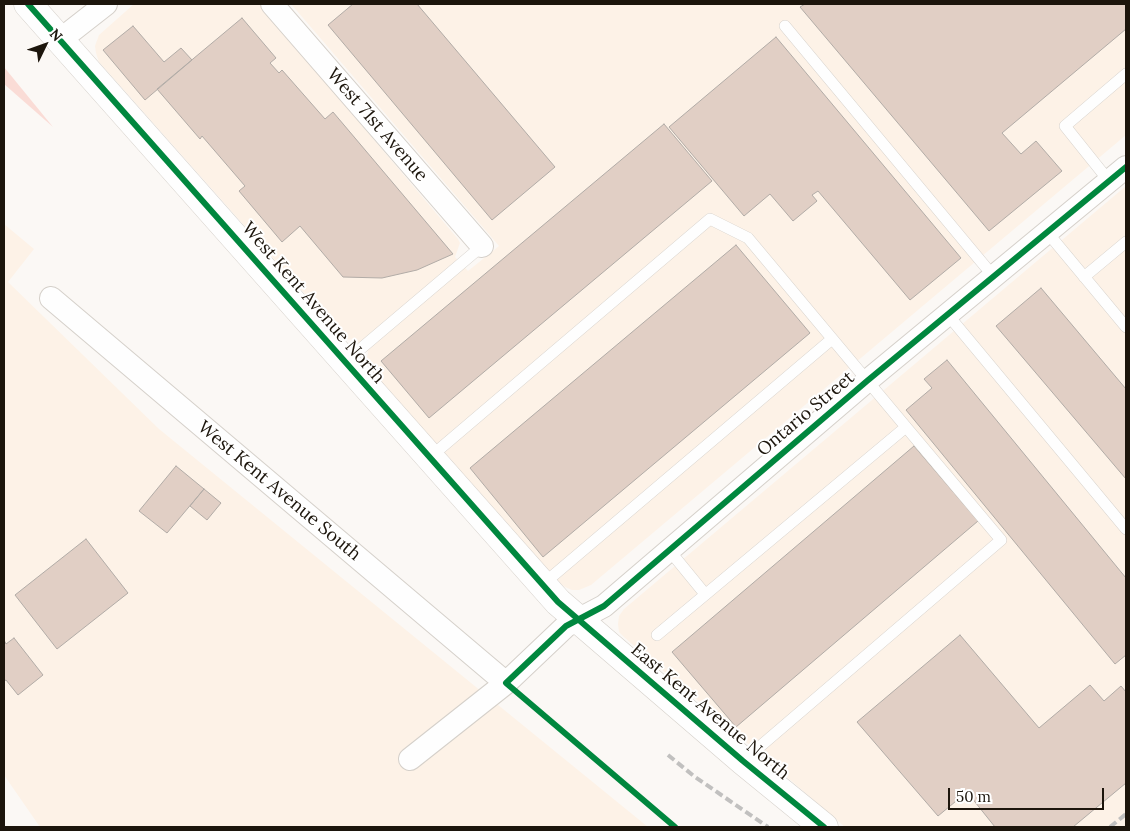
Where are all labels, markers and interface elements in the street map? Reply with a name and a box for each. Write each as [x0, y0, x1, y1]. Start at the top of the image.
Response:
north arrow [20, 20, 70, 70]
text: N [46, 25, 66, 45]
street label: West 71st Avenue [322, 64, 432, 186]
street label: West Kent Avenue North [237, 218, 389, 388]
street label: Ontario Street [753, 367, 859, 461]
street label: West Kent Avenue South [193, 416, 365, 566]
street label: East Kent Avenue North [626, 639, 794, 785]
scale bar [950, 778, 1106, 810]
text: 50 m [956, 787, 991, 806]

